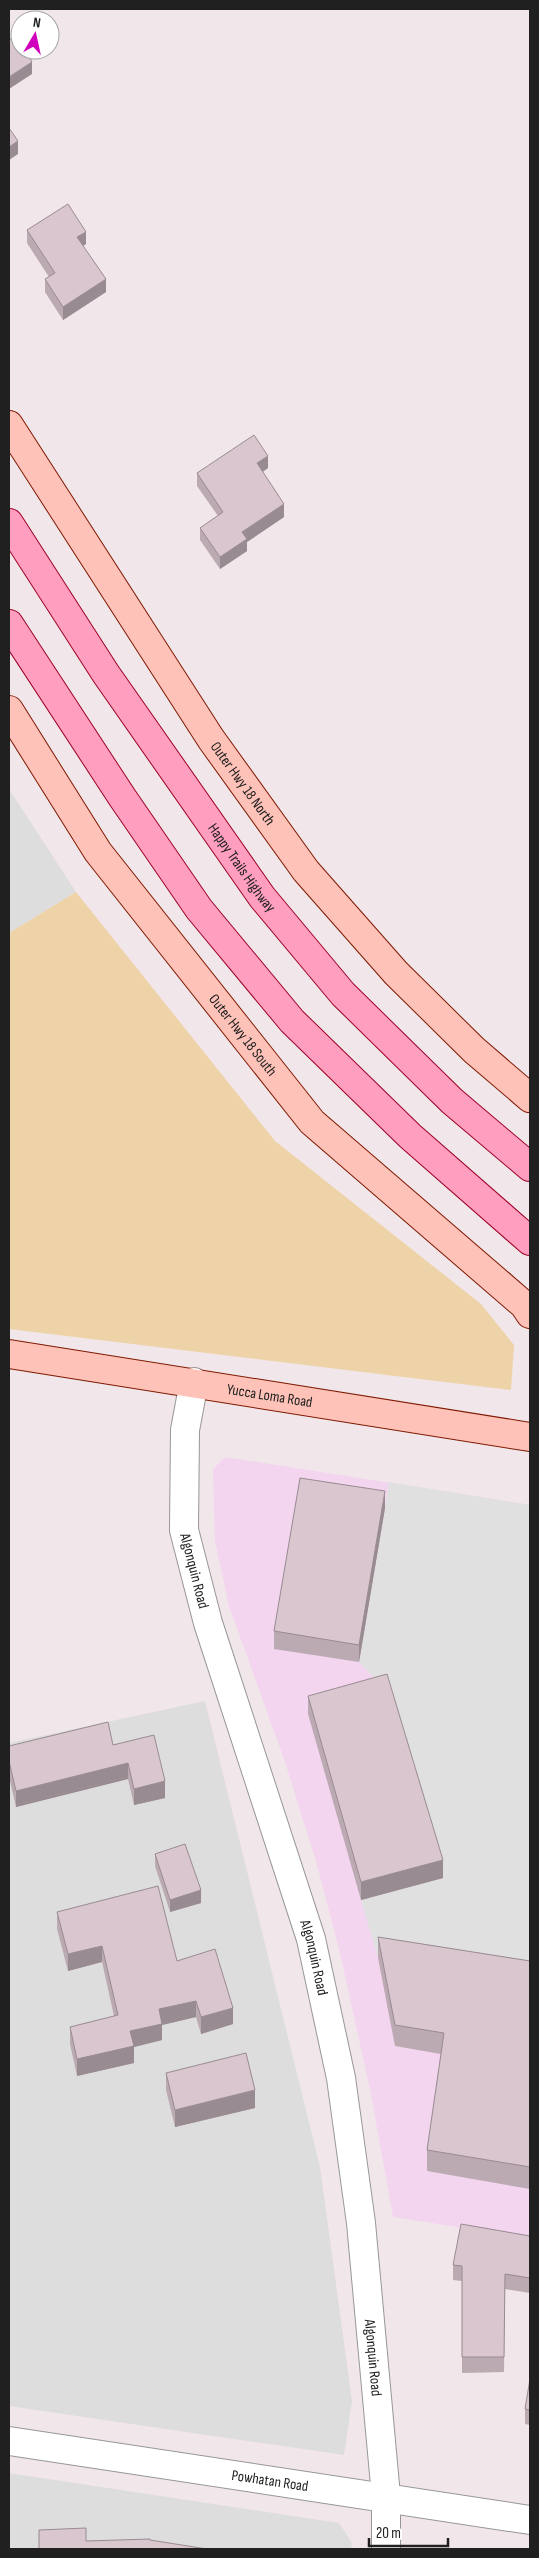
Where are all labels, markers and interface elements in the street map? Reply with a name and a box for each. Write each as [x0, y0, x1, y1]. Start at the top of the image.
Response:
north arrow [10, 10, 60, 60]
text: N [32, 14, 42, 32]
street label: Outer Hwy 18 North [206, 738, 279, 829]
street label: Happy Trails Highway [204, 819, 280, 916]
street label: Outer Hwy 18 South [205, 990, 281, 1080]
street label: Yucca Loma Road [226, 1379, 314, 1412]
street label: Algonquin Road [175, 1530, 213, 1611]
street label: Algonquin Road [296, 1916, 332, 1997]
street label: Algonquin Road [360, 2317, 386, 2397]
street label: Powhatan Road [230, 2465, 310, 2496]
scale bar [369, 2516, 448, 2548]
text: 20 m [376, 2524, 401, 2543]

